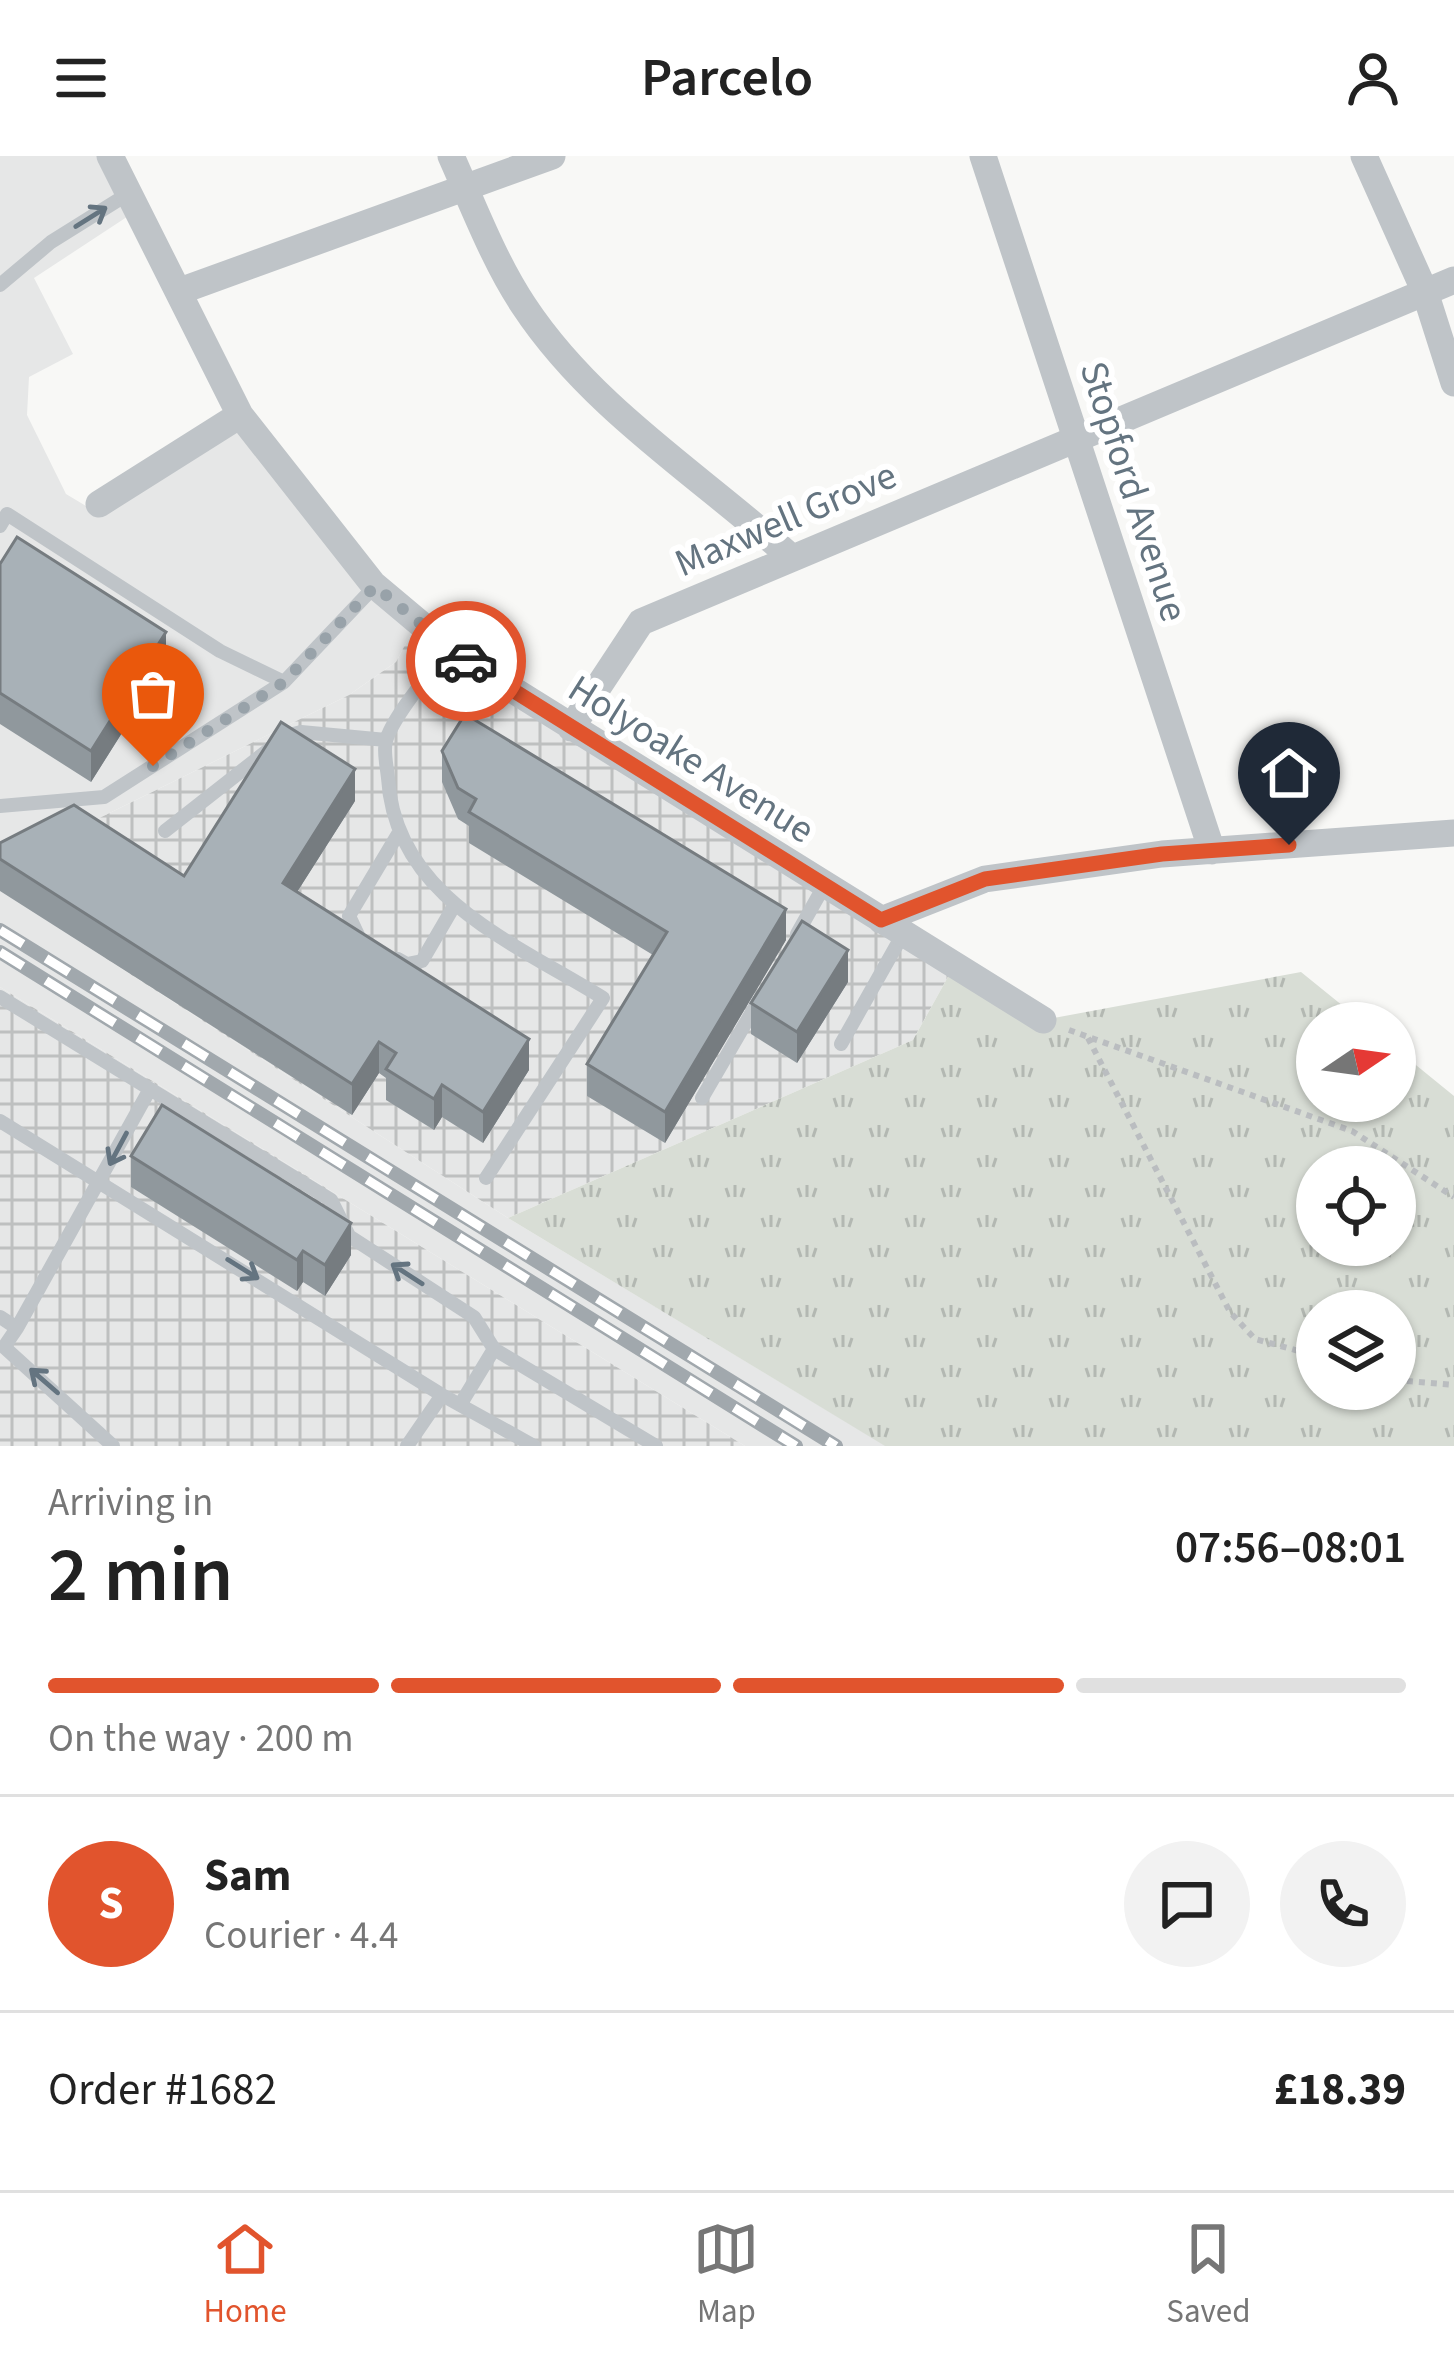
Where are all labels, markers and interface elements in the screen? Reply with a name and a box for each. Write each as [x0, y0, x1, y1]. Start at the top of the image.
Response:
text: Parcelo [641, 40, 813, 117]
icon: menu [48, 45, 114, 111]
icon: person [1340, 45, 1406, 111]
one-way arrow [73, 205, 107, 230]
street label: Stopford Avenue [1065, 354, 1201, 629]
street label: Maxwell Grove [666, 448, 905, 592]
courier [406, 601, 526, 721]
icon: car [433, 628, 499, 694]
pin [102, 643, 204, 766]
icon: bag [120, 661, 186, 727]
street label: Holyoake Avenue [557, 662, 825, 858]
pin [1238, 722, 1340, 845]
icon: home [1256, 740, 1322, 806]
north arrow [1296, 1002, 1416, 1122]
map controls [1296, 1002, 1416, 1410]
one-way arrow [106, 1130, 129, 1165]
button: locate [1296, 1146, 1416, 1266]
one-way arrow [226, 1257, 260, 1282]
one-way arrow [391, 1261, 425, 1286]
button: layers [1296, 1290, 1416, 1410]
one-way arrow [29, 1368, 60, 1395]
text: Arriving in [48, 1475, 213, 1531]
text: 07:56–08:01 [1175, 1516, 1406, 1580]
text: 2 min [48, 1520, 233, 1631]
text: On the way · 200 m [48, 1711, 354, 1767]
button: chat [1124, 1841, 1250, 1967]
button: phone [1280, 1841, 1406, 1967]
text: Sam [204, 1844, 291, 1908]
text: S [98, 1872, 124, 1936]
text: Courier · 4.4 [204, 1908, 398, 1964]
text: Order #1682 [48, 2058, 277, 2122]
text: £18.39 [1274, 2058, 1406, 2122]
tab: Home [203, 2216, 287, 2335]
tab: Map [693, 2216, 759, 2335]
tab: Saved [1166, 2216, 1251, 2335]

